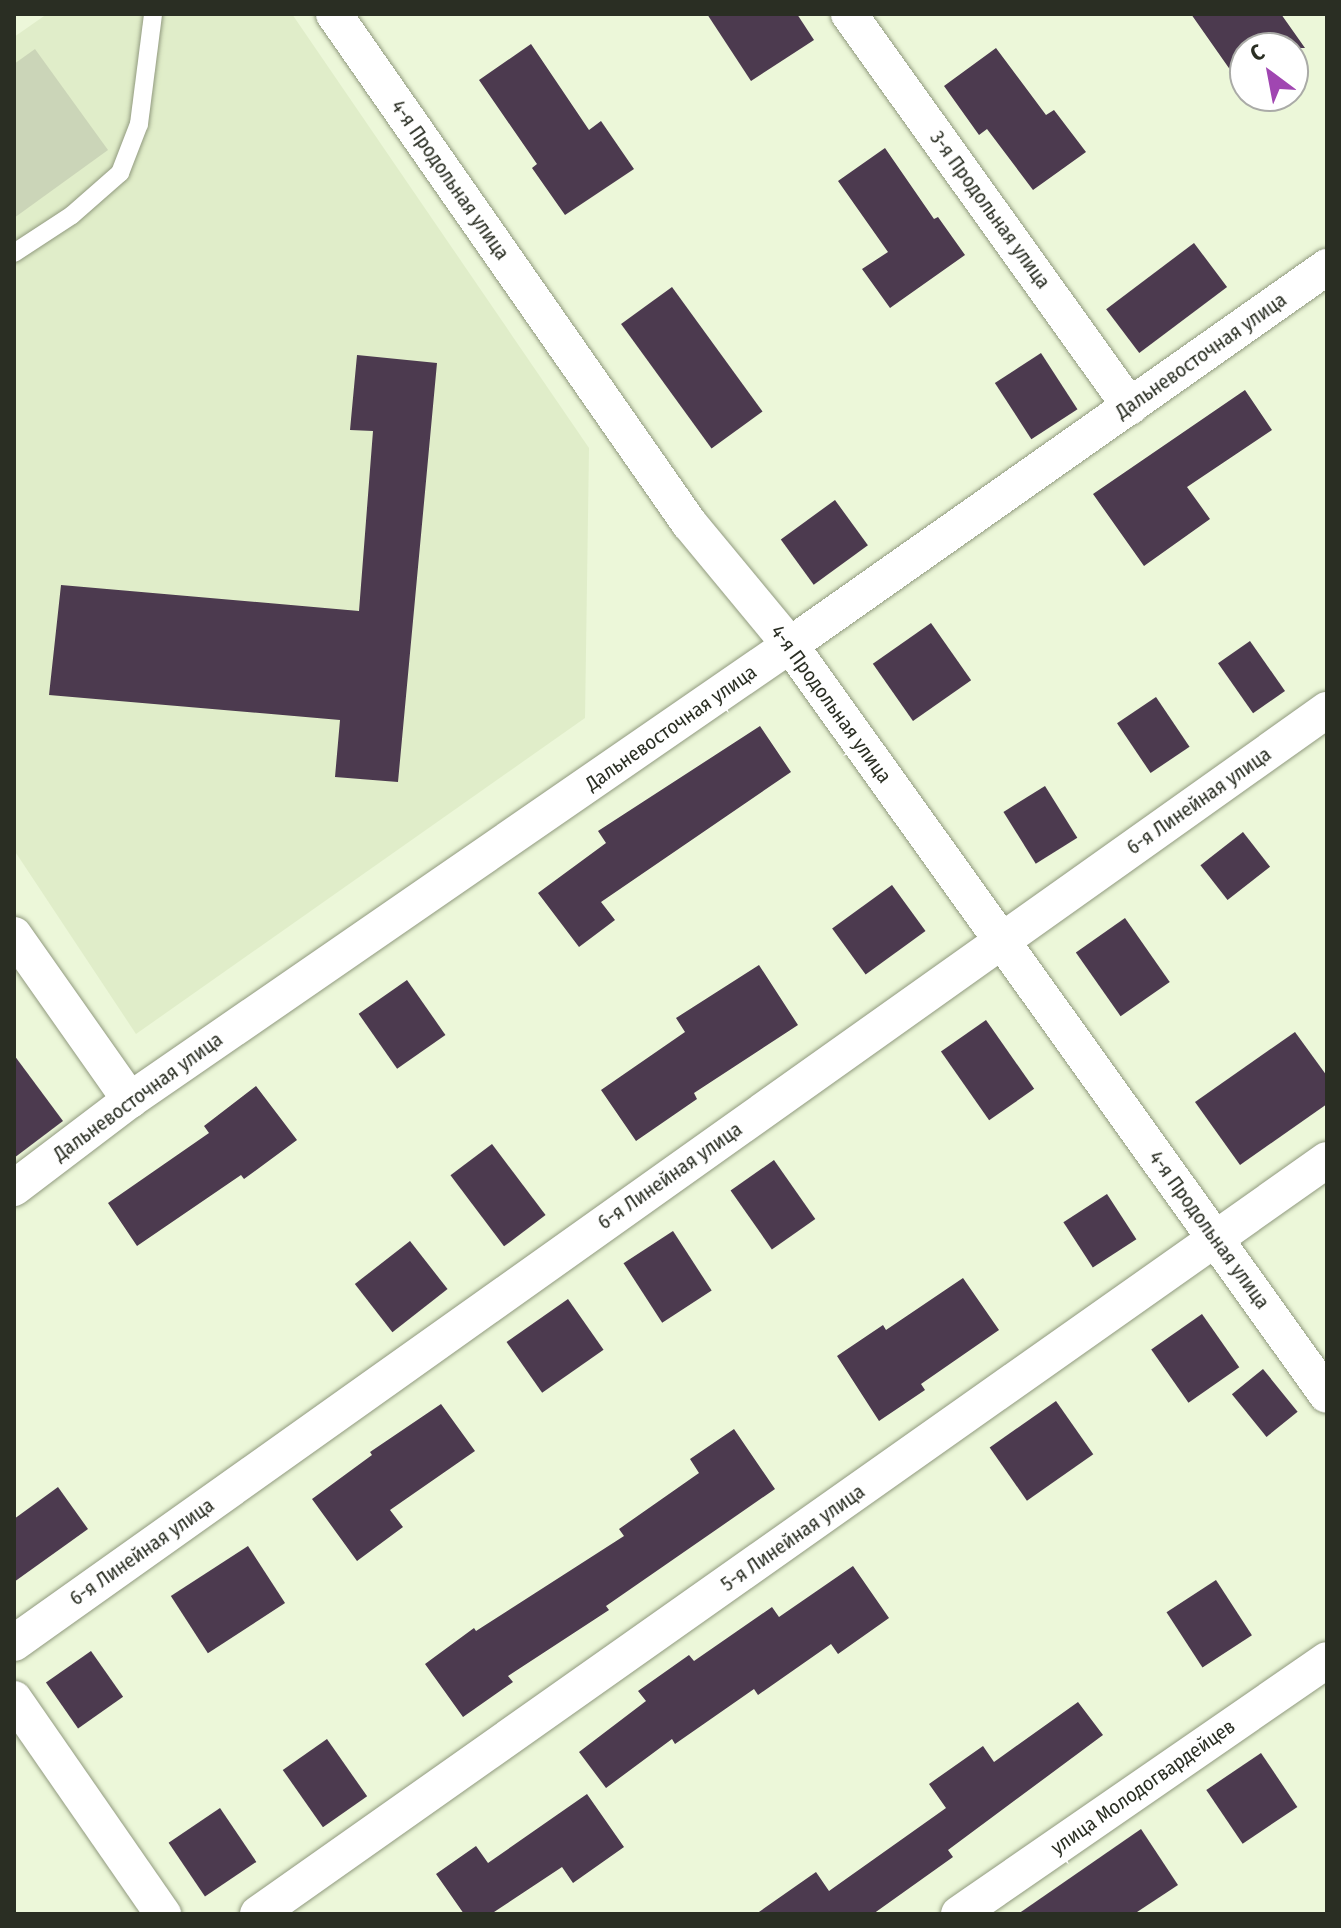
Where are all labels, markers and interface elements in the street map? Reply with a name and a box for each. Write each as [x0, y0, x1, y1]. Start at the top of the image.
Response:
north arrow [1229, 32, 1309, 112]
text: С [1245, 38, 1269, 67]
street label: 4-я Продольная улица [386, 95, 514, 265]
street label: 3-я Продольная улица [925, 127, 1055, 293]
street label: Дальневосточная улица [1111, 288, 1291, 424]
street label: 4-я Продольная улица [766, 620, 896, 788]
street label: Дальневосточная улица [581, 660, 761, 796]
street label: 6-я Линейная улица [1122, 742, 1276, 860]
street label: Дальневосточная улица [49, 1028, 227, 1166]
street label: 6-я Линейная улица [593, 1117, 747, 1235]
street label: 4-я Продольная улица [1144, 1146, 1274, 1314]
street label: 5-я Линейная улица [717, 1479, 869, 1597]
street label: 6-я Линейная улица [65, 1493, 219, 1611]
street label: улица Молодогвардейцев [1046, 1714, 1240, 1860]

